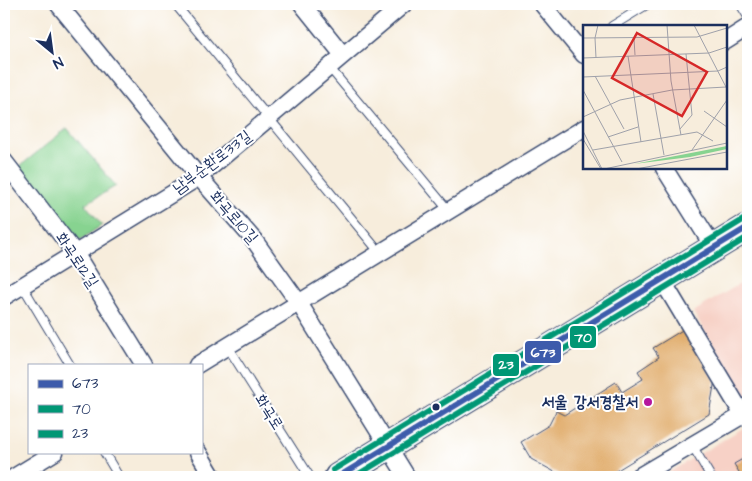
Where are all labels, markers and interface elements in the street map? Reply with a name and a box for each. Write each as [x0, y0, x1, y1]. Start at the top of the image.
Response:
inset map [583, 25, 727, 169]
north arrow [28, 28, 78, 78]
text: N [49, 52, 67, 73]
street label: 남부순환로33길 [168, 125, 256, 199]
street label: 화곡로10길 [205, 186, 263, 248]
street label: 화곡로12길 [50, 228, 104, 292]
line badge: 70 [569, 325, 597, 349]
text: 70 [573, 328, 592, 348]
line badge: 673 [524, 340, 562, 364]
text: 673 [531, 343, 556, 363]
line badge: 23 [492, 353, 520, 377]
text: 23 [497, 355, 514, 375]
legend [28, 364, 202, 454]
text: 673 [72, 373, 99, 394]
street label: 화곡로 [249, 390, 289, 434]
place label: 서울 강서경찰서 [541, 391, 638, 413]
marker: 서울 강서경찰서 [642, 396, 654, 408]
text: 70 [72, 399, 91, 420]
unlabelled marker [431, 402, 441, 412]
text: 23 [72, 423, 89, 444]

